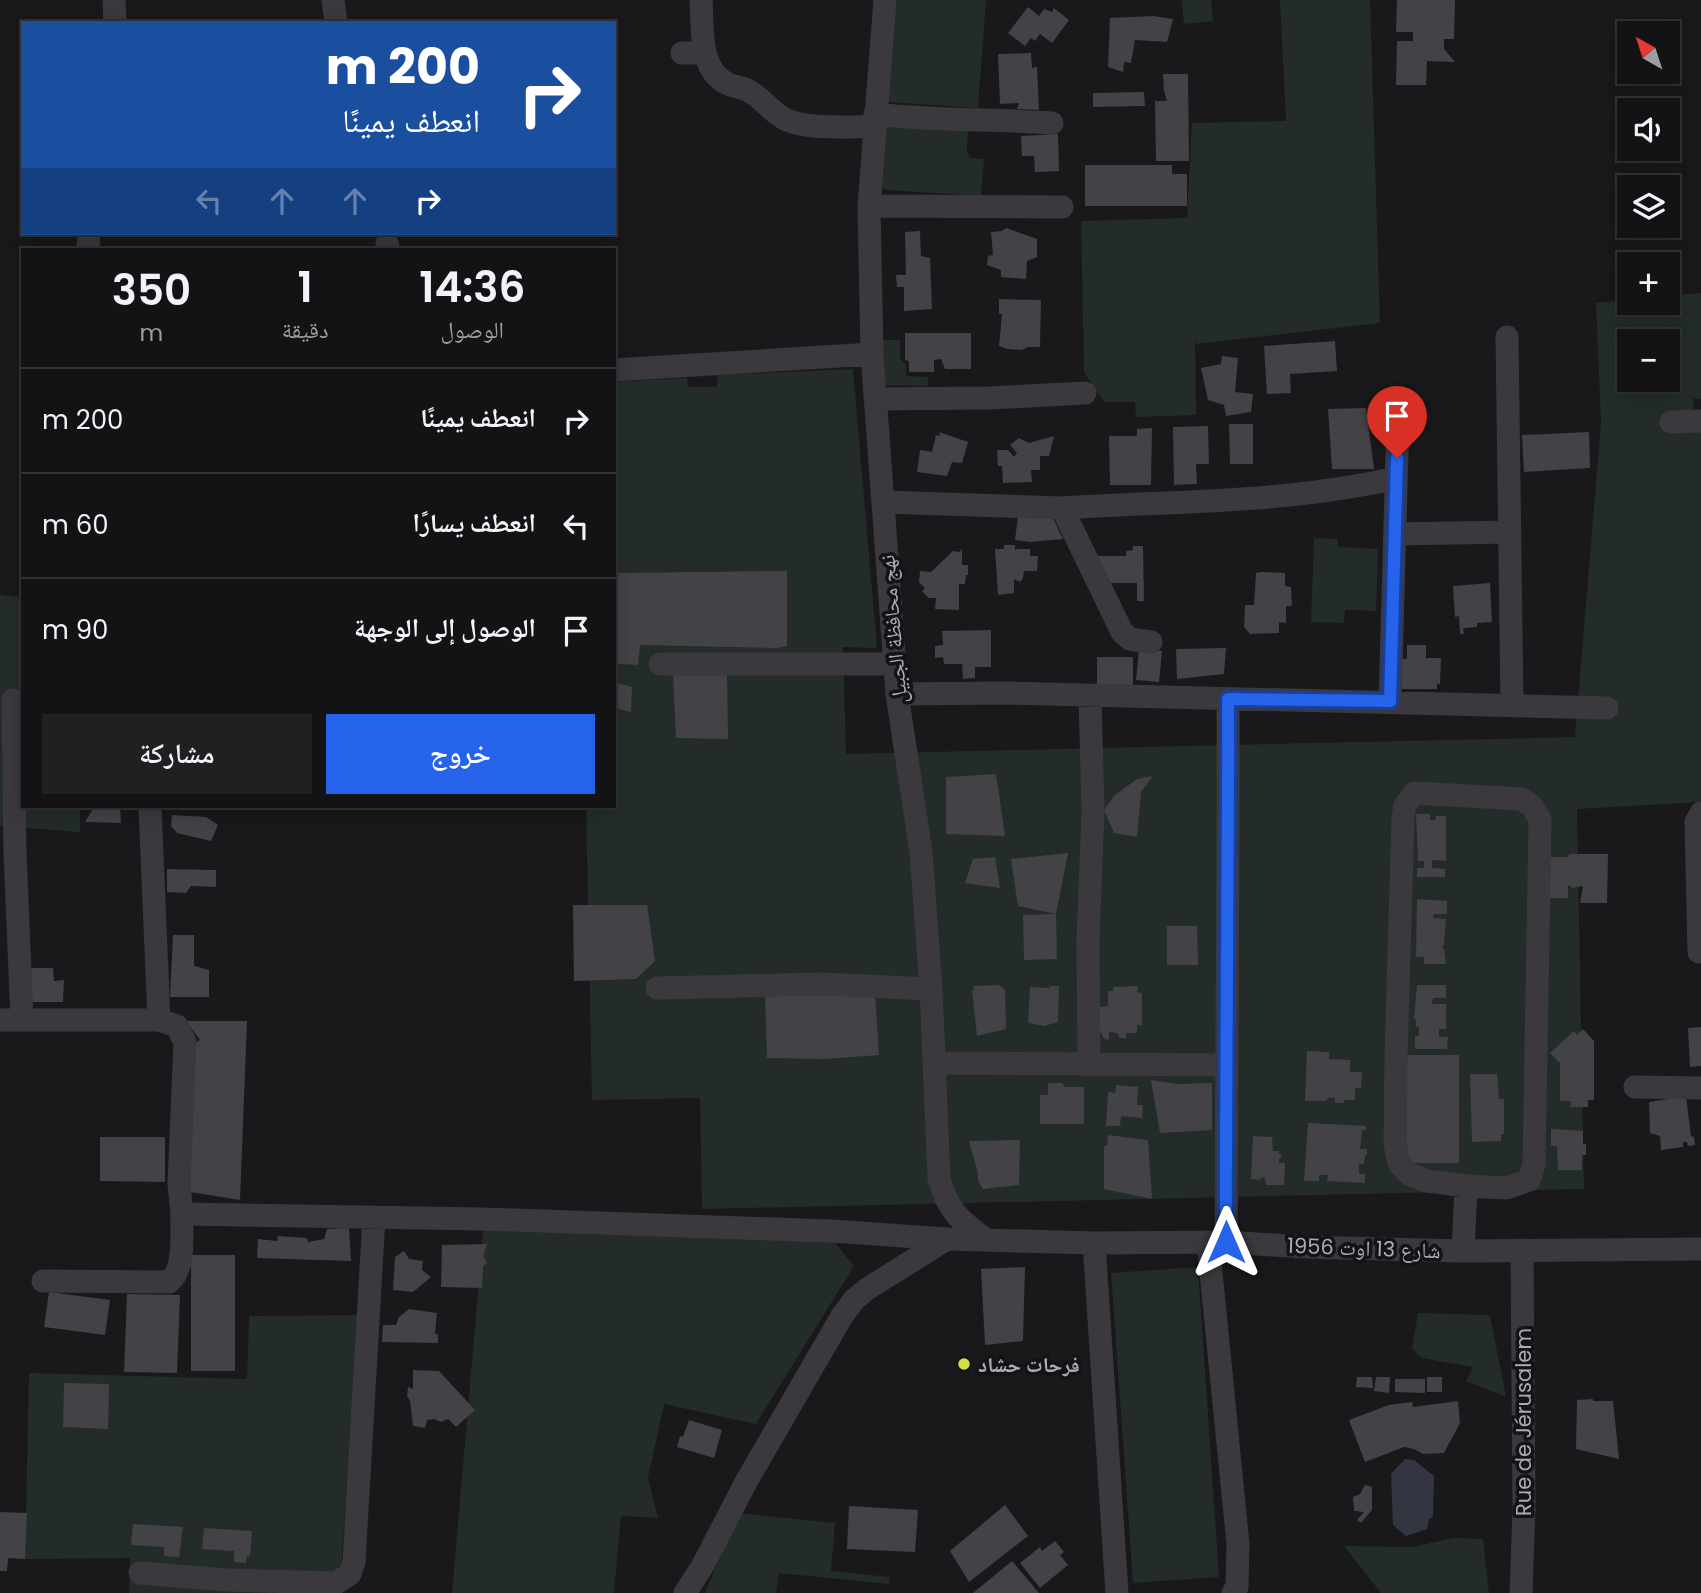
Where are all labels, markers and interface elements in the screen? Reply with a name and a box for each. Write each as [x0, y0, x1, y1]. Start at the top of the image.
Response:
north arrow [1617, 21, 1680, 84]
map controls [1617, 21, 1680, 392]
text: 200 m [326, 33, 480, 101]
icon: right [504, 49, 595, 140]
text: انعطف يمينًا [342, 98, 480, 143]
button: sound [1617, 98, 1680, 161]
button: layers [1617, 175, 1680, 238]
icon: left [190, 182, 228, 220]
icon: ahead [263, 182, 301, 220]
icon: ahead [336, 182, 374, 220]
icon: right [409, 182, 447, 220]
button: + [1617, 252, 1680, 315]
text: 1 [298, 258, 313, 317]
text: 14:36 [419, 258, 525, 317]
text: 350 [112, 261, 191, 320]
text: دقيقة [282, 314, 329, 346]
text: الوصول [440, 314, 504, 346]
text: m [140, 317, 163, 349]
button: − [1617, 329, 1680, 392]
pin [1367, 386, 1427, 458]
icon: arrive [1378, 397, 1416, 435]
text: انعطف يمينًا [420, 400, 536, 436]
text: 200 m [42, 402, 123, 438]
icon: right [557, 402, 595, 440]
text: انعطف يسارًا [413, 505, 536, 541]
text: 60 m [42, 507, 109, 543]
icon: left [557, 507, 595, 545]
street label: نهج محافظة الجبيل [872, 554, 914, 704]
text: الوصول إلى الوجهة [354, 610, 536, 646]
text: 90 m [42, 612, 108, 648]
icon: arrive [557, 612, 595, 650]
button: مشاركة [42, 714, 312, 794]
button: خروج [326, 714, 595, 794]
position arrow [1189, 1205, 1263, 1279]
street label: شارع 13 اوت 1956 [1287, 1231, 1441, 1265]
street label: Rue de Jérusalem [1509, 1328, 1538, 1516]
place label: فرحات حشاد [978, 1350, 1080, 1379]
marker: فرحات حشاد [956, 1356, 972, 1372]

